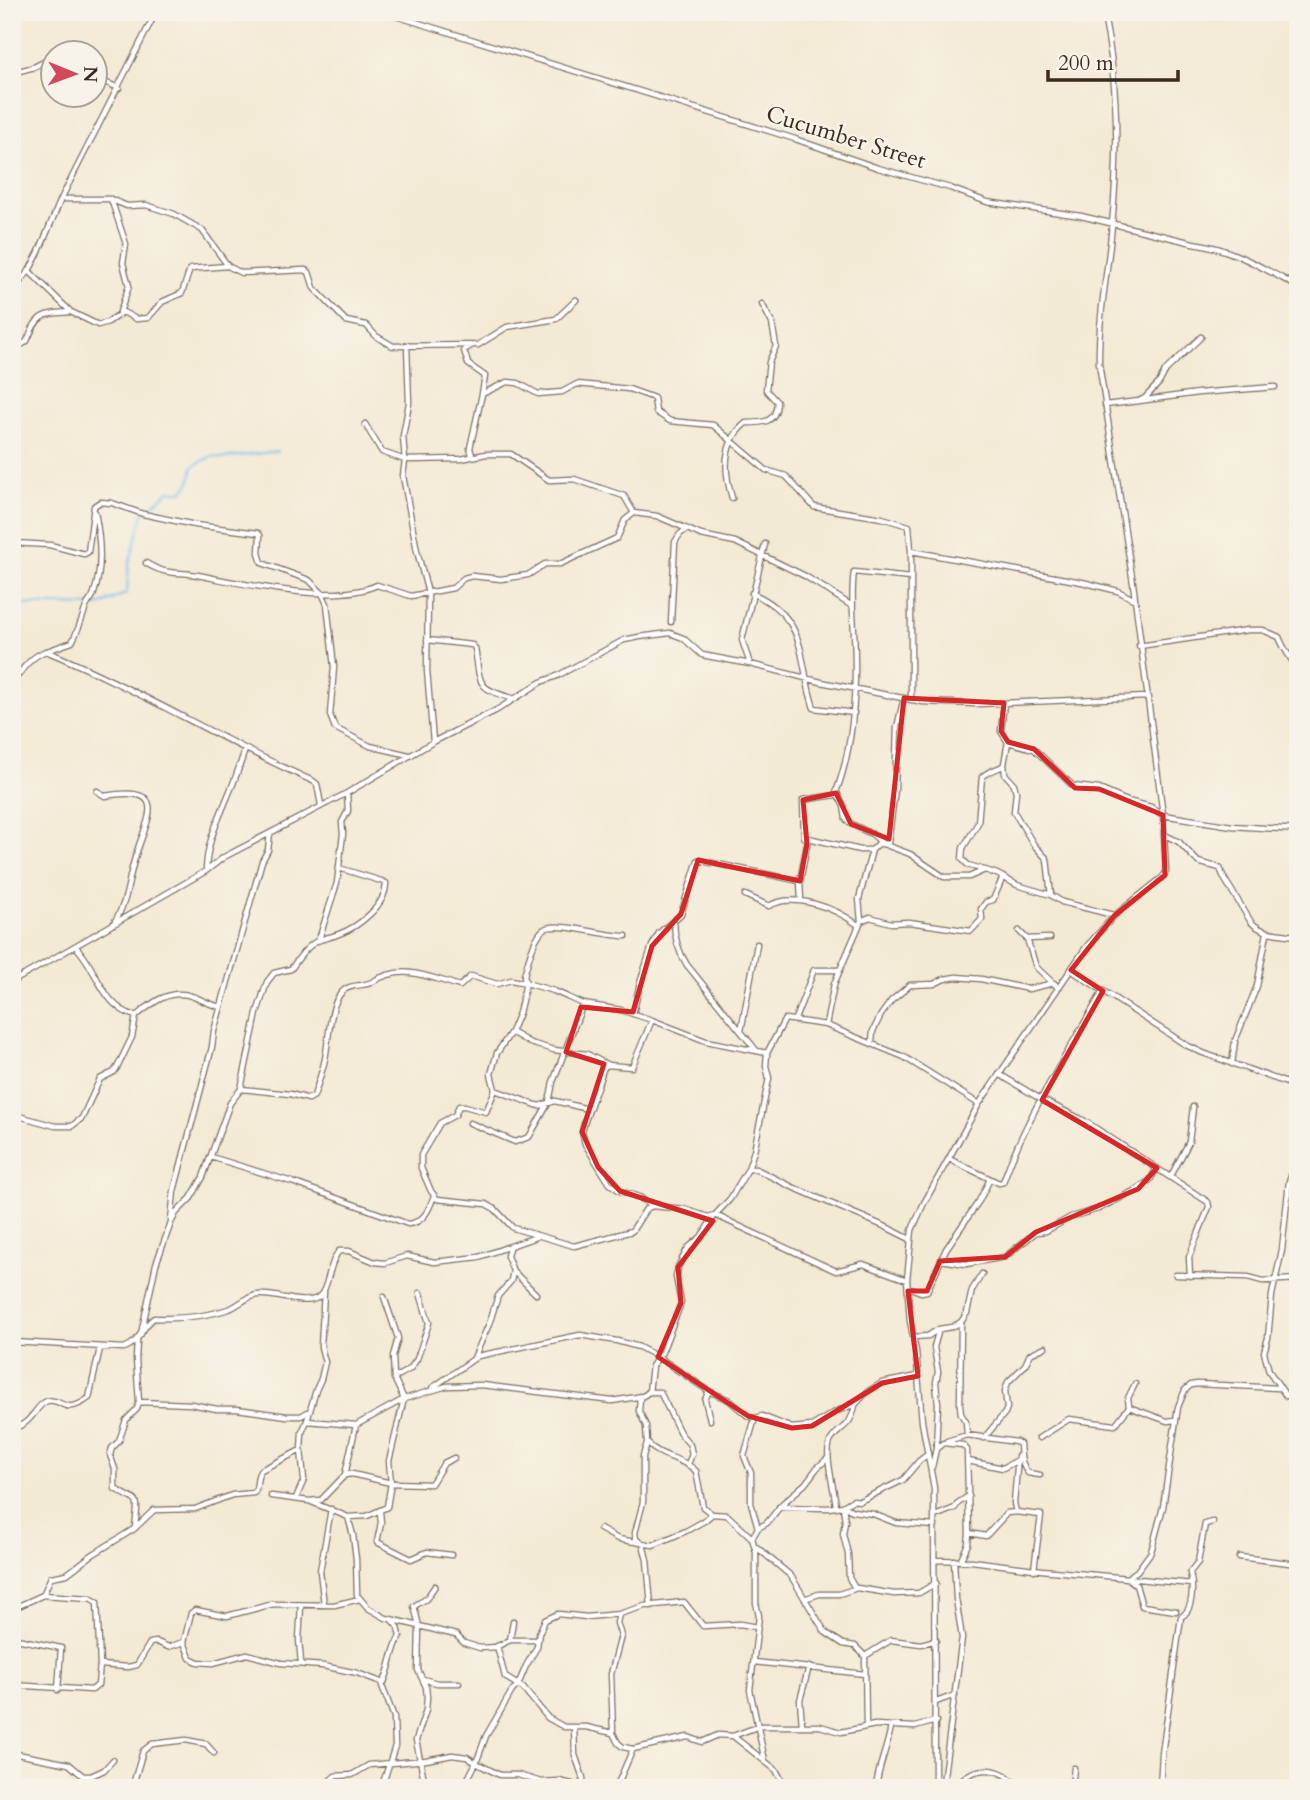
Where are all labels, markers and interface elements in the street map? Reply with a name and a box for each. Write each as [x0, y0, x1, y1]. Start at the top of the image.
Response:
north arrow [38, 38, 108, 108]
scale bar [1048, 38, 1177, 82]
text: 200 m [1058, 49, 1114, 78]
text: N [77, 66, 103, 83]
street label: Cucumber Street [762, 98, 930, 176]

